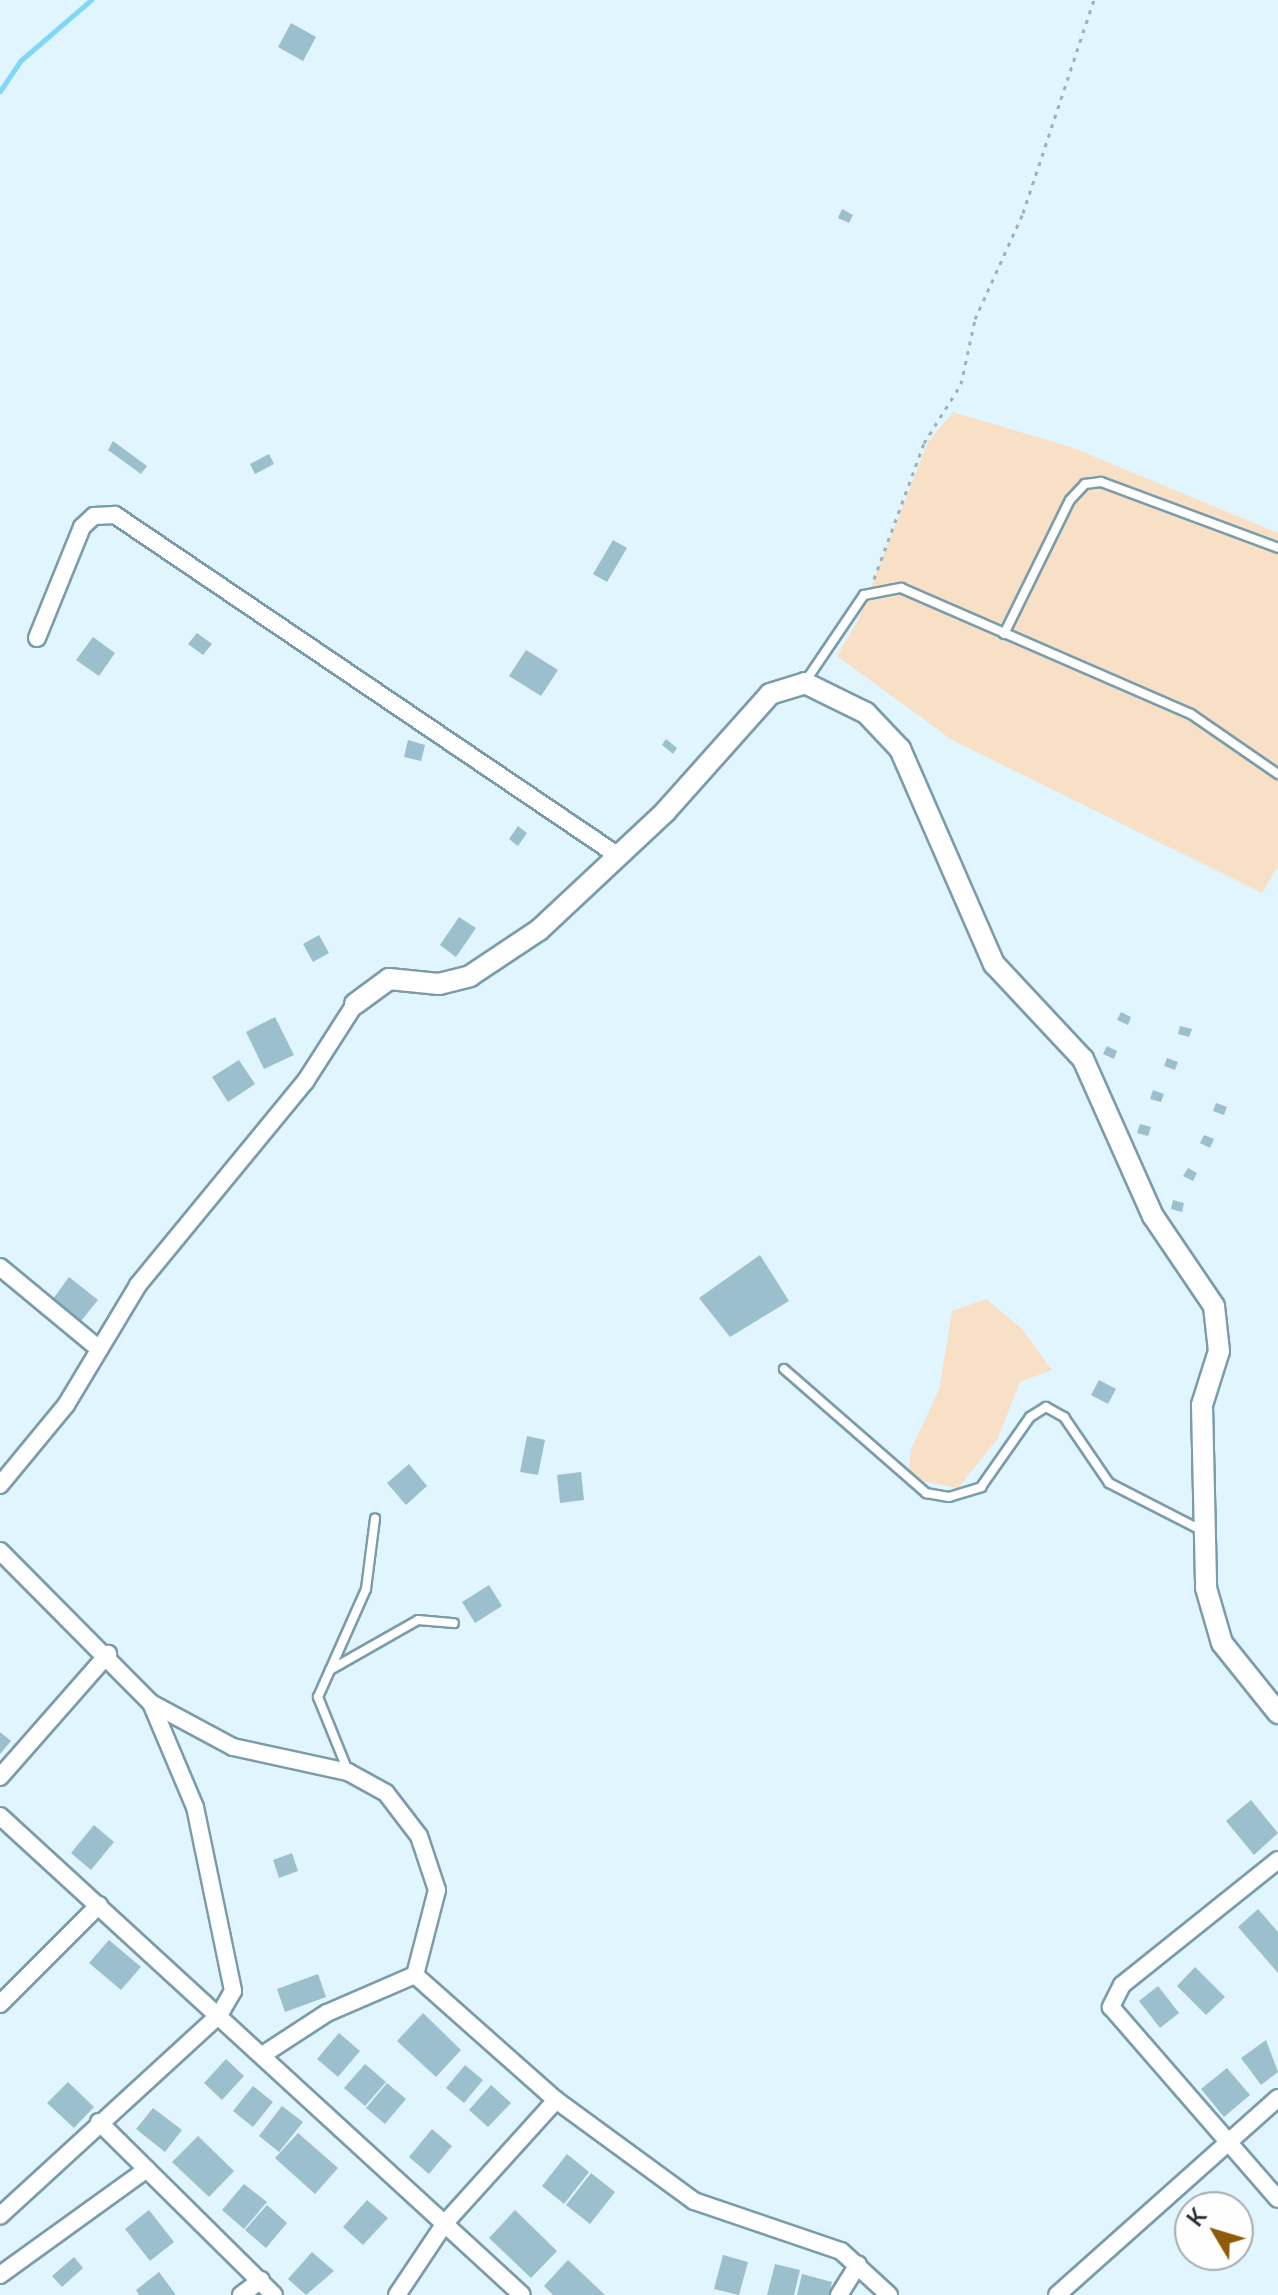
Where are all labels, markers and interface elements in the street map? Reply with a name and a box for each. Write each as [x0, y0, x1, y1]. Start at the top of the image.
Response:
north arrow [1174, 2191, 1254, 2271]
text: K [1181, 2203, 1212, 2231]

